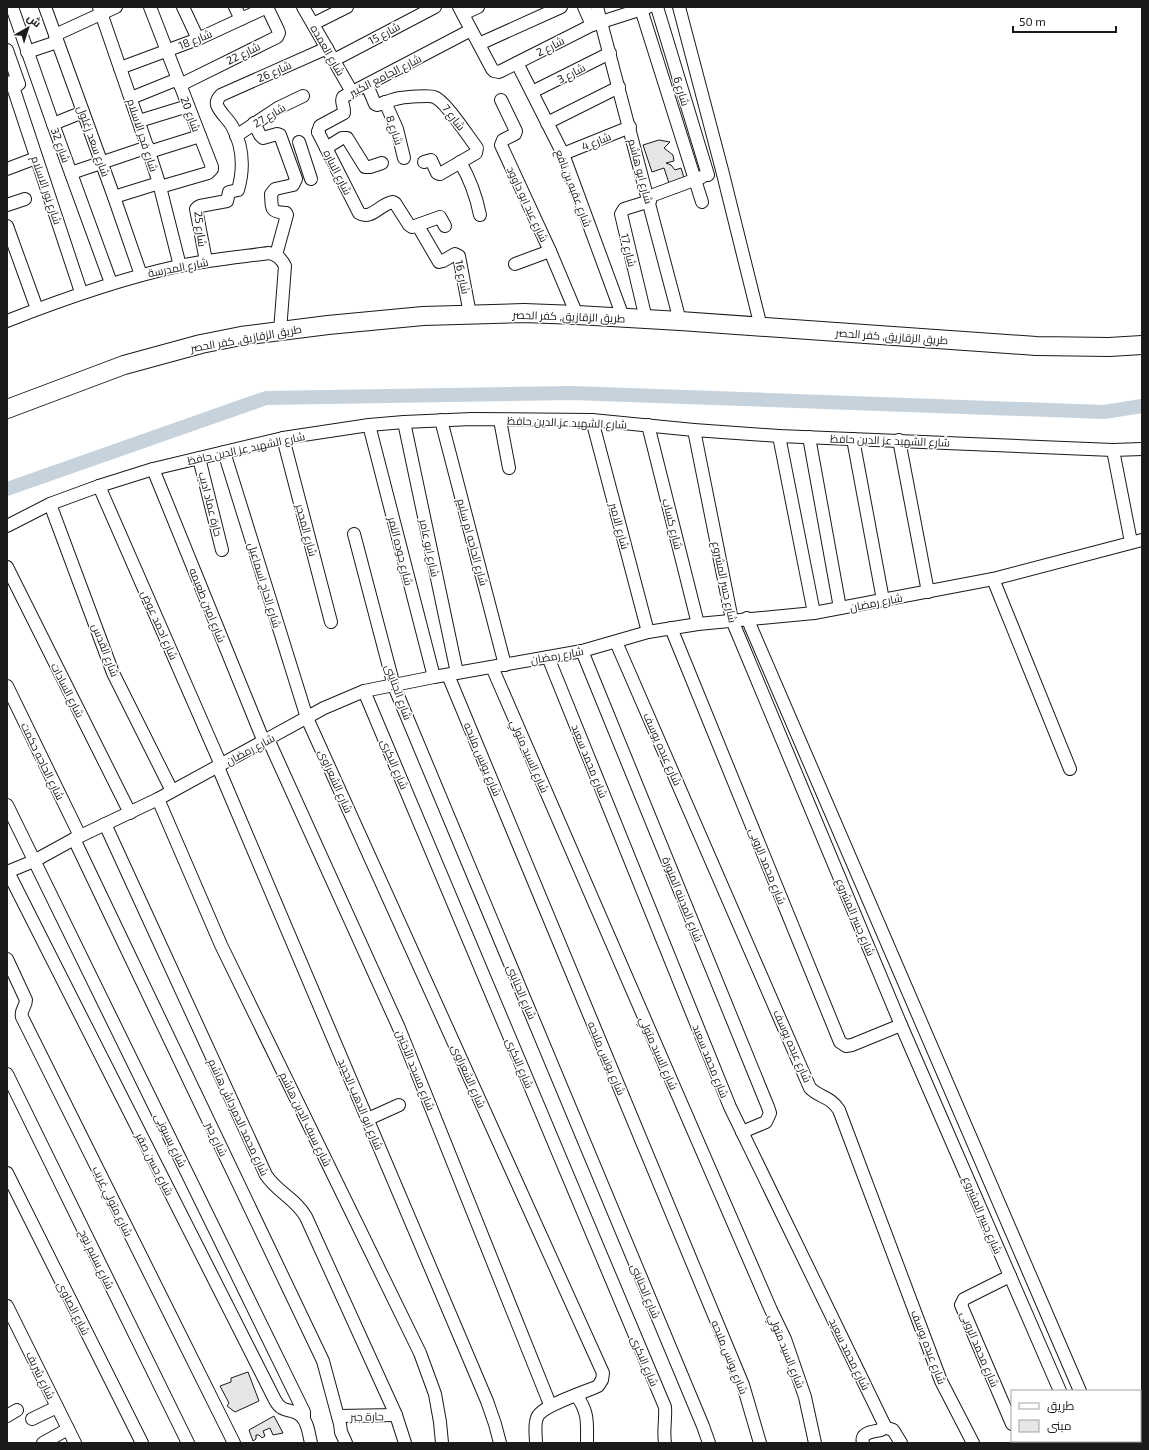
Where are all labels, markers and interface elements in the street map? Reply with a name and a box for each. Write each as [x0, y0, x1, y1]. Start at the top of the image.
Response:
north arrow [8, 8, 48, 48]
scale bar [1013, 8, 1116, 34]
text: ش [24, 10, 44, 30]
text: 50 m [1019, 14, 1046, 28]
street label: شارع 15 [366, 19, 403, 48]
street label: شارع العمده [307, 22, 348, 79]
street label: شارع 18 [176, 26, 214, 53]
street label: شارع 2 [534, 33, 567, 60]
street label: شارع 22 [224, 39, 263, 69]
street label: شارع الجامع الكبير [346, 51, 424, 101]
street label: شارع 26 [255, 58, 294, 86]
street label: شارع 3 [555, 60, 588, 87]
street label: شارع 6 [669, 75, 693, 108]
street label: شارع 20 [177, 95, 204, 134]
street label: شارع فجر الاسلام [123, 97, 161, 174]
street label: شارع 27 [250, 100, 289, 131]
street label: شارع 7 [438, 101, 468, 134]
street label: شارع سعد زغلول [73, 104, 113, 179]
street label: شارع 8 [382, 113, 406, 147]
street label: شارع 32 [47, 126, 73, 165]
street label: شارع 4 [579, 129, 613, 155]
street label: شارع ابو هاشم [624, 137, 656, 205]
street label: شارع البياره [319, 147, 355, 198]
street label: شارع عقبه بن نافع [551, 147, 595, 229]
street label: شارع نور الاسلام [27, 154, 65, 227]
street label: شارع عيد ابو داوود [503, 164, 551, 245]
street label: شارع 25 [190, 210, 210, 248]
street label: شارع 17 [617, 232, 639, 268]
street label: شارع المدرسة [147, 255, 210, 281]
street label: شارع 16 [451, 259, 473, 296]
street label: طريق الزقازيق, كفر الحصر [511, 307, 626, 325]
street label: طريق الزقازيق, كفر الحصر [188, 322, 303, 355]
street label: طريق الزقازيق, كفر الحصر [834, 326, 949, 347]
street label: شارع الشهيد عز الدين حافظ [507, 413, 627, 433]
street label: شارع الشهيد عز الدين حافظ [186, 429, 306, 469]
street label: شارع الشهيد عز الدين حافظ [830, 431, 950, 451]
street label: حارة عماد اديب [196, 470, 225, 538]
street label: شارع الحاجه ام سليم [453, 497, 491, 588]
street label: شارع كساب [658, 497, 686, 551]
street label: شارع الامير [605, 500, 632, 551]
street label: شارع المحجر [292, 501, 320, 558]
street label: شارع جوده النمر [384, 514, 416, 587]
street label: شارع ابو عامر [415, 517, 442, 578]
street label: شارع جسر المشروع [708, 540, 740, 624]
street label: شارع الحاج اسماعيل [244, 541, 284, 630]
street label: شارع امين طعيمه [185, 566, 229, 645]
street label: شارع احمد عوض [137, 588, 181, 663]
street label: شارع رمضان [848, 590, 904, 615]
street label: شارع القدس [88, 622, 122, 679]
street label: شارع رمضان [529, 644, 585, 668]
street label: شارع السادات [47, 661, 87, 720]
street label: شارع الجناينى [381, 663, 415, 722]
street label: شارع عبده يوسف [639, 711, 685, 788]
street label: شارع السيد متولي [505, 717, 552, 796]
street label: شارع الحاجه حكمت [17, 720, 67, 803]
street label: شارع يونس مليحه [460, 720, 504, 799]
street label: شارع محمد سعيد [567, 722, 611, 801]
street label: شارع رمضان [223, 731, 278, 769]
street label: شارع البكرى [377, 737, 411, 792]
street label: شارع الشعراوى [314, 747, 356, 816]
street label: شارع محمد الروبى [745, 826, 789, 907]
street label: شارع المدينه المنورة [658, 855, 706, 944]
street label: شارع جسر المشروع [832, 876, 878, 959]
street label: شارع الجناينى [503, 963, 539, 1022]
street label: شارع عبده يوسف [769, 1008, 815, 1085]
street label: شارع السيد متولي [634, 1014, 681, 1093]
street label: شارع يونس مليحه [584, 1019, 628, 1098]
street label: شارع محمد سعيد [688, 1022, 732, 1101]
street label: شارع مسجد الأختين [392, 1028, 438, 1113]
street label: شارع البكرى [502, 1036, 536, 1091]
street label: شارع الشعراوى [447, 1042, 489, 1111]
street label: شارع محمد الدمرداش هاشم [204, 1056, 272, 1179]
street label: شارع ابو الدهب الجديد [334, 1056, 386, 1152]
street label: شارع سيف الدين هاشم [276, 1070, 335, 1169]
street label: شارع بسيونى [151, 1111, 190, 1170]
street label: شارع جبر [201, 1119, 231, 1159]
street label: شارع حسن صقر [131, 1130, 176, 1198]
street label: شارع متولي غريب [88, 1164, 136, 1240]
street label: شارع جسر المشروع [959, 1174, 1005, 1257]
street label: شارع سليم نوح [75, 1227, 117, 1292]
street label: شارع الجناينى [627, 1262, 663, 1321]
street label: شارع الصاوى [53, 1279, 93, 1338]
street label: شارع عبده يوسف [907, 1308, 949, 1387]
street label: شارع محمد الروبى [956, 1309, 1002, 1390]
street label: شارع السيد متولي [763, 1312, 808, 1391]
street label: شارع محمد سعيد [825, 1316, 873, 1393]
street label: شارع يونس مليحه [707, 1318, 751, 1397]
street label: شارع البكرى [627, 1334, 661, 1389]
street label: شارع شريف [22, 1349, 58, 1402]
legend [1011, 1390, 1141, 1442]
text: طريق [1047, 1398, 1075, 1413]
street label: حارة جبر [349, 1409, 384, 1424]
text: مبنى [1047, 1418, 1072, 1433]

